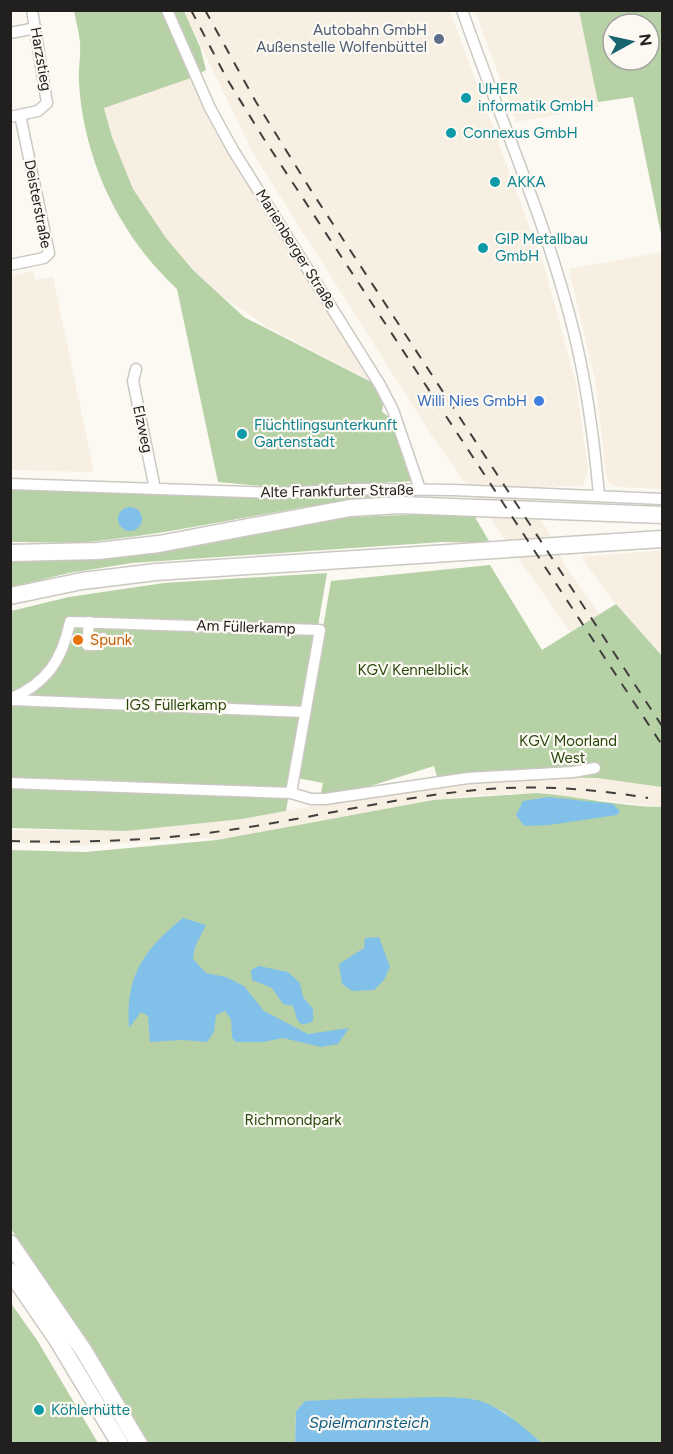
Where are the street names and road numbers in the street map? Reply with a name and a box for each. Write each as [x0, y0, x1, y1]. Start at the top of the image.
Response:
street label: Harzstieg [27, 26, 55, 92]
street label: Deisterstraße [21, 158, 55, 250]
street label: Marienberger Straße [252, 186, 340, 312]
street label: Elzweg [129, 404, 157, 454]
street label: Alte Frankfurter Straße [260, 481, 414, 501]
street label: Am Füllerkamp [196, 616, 296, 638]

